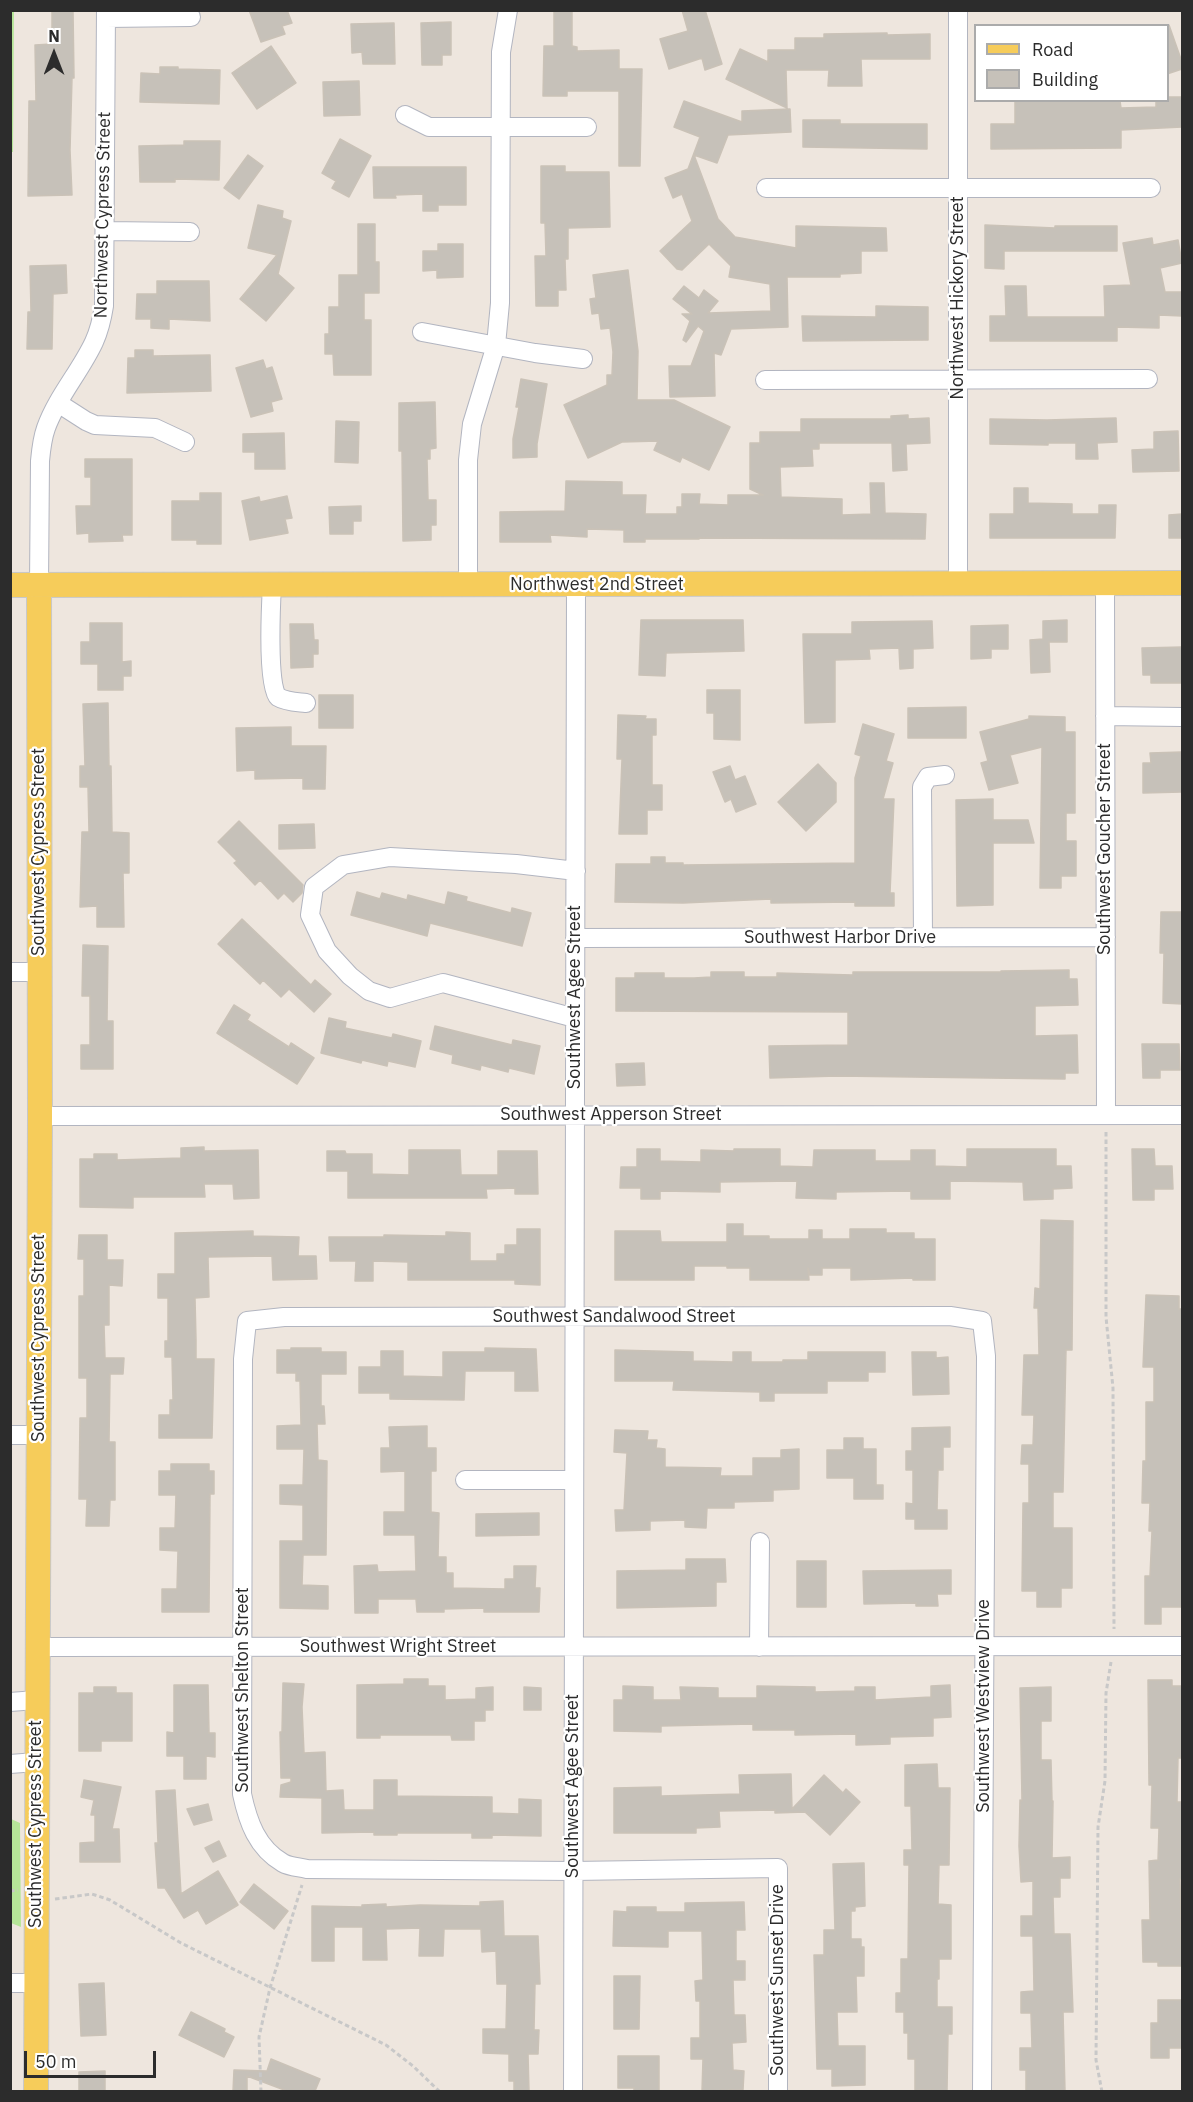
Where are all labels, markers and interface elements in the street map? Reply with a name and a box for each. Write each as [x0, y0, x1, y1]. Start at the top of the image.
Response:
north arrow [24, 24, 84, 84]
legend [974, 24, 1169, 102]
text: N [48, 26, 60, 46]
text: Road [1032, 38, 1073, 61]
text: Building [1032, 68, 1098, 91]
street label: Northwest Cypress Street [90, 111, 116, 319]
street label: Northwest Hickory Street [947, 196, 969, 400]
street label: Northwest 2nd Street [510, 574, 684, 596]
street label: Southwest Goucher Street [1094, 743, 1116, 955]
street label: Southwest Cypress Street [28, 748, 50, 956]
street label: Southwest Agee Street [564, 905, 586, 1089]
street label: Southwest Harbor Drive [744, 927, 936, 949]
street label: Southwest Apperson Street [500, 1104, 722, 1126]
street label: Southwest Cypress Street [28, 1234, 50, 1442]
street label: Southwest Sandalwood Street [492, 1306, 736, 1328]
street label: Southwest Shelton Street [232, 1587, 254, 1793]
street label: Southwest Westview Drive [973, 1599, 995, 1813]
street label: Southwest Wright Street [300, 1636, 496, 1658]
street label: Southwest Agee Street [562, 1694, 584, 1878]
street label: Southwest Cypress Street [25, 1720, 47, 1928]
street label: Southwest Sunset Drive [767, 1884, 789, 2076]
scale bar [27, 2039, 159, 2077]
text: 50 m [35, 2050, 77, 2073]

